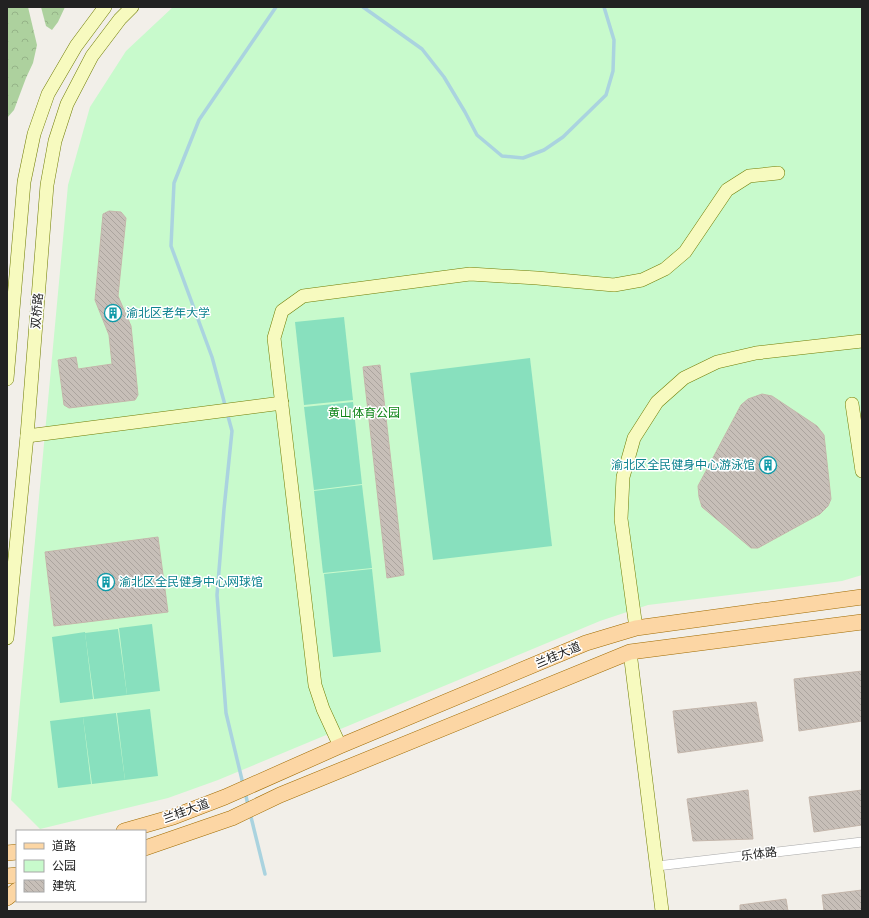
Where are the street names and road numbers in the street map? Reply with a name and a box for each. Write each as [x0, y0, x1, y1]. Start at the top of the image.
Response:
street label: 双桥路 [28, 292, 46, 330]
street label: 兰桂大道 [533, 639, 583, 671]
street label: 兰桂大道 [161, 796, 211, 826]
street label: 乐体路 [740, 845, 778, 863]

